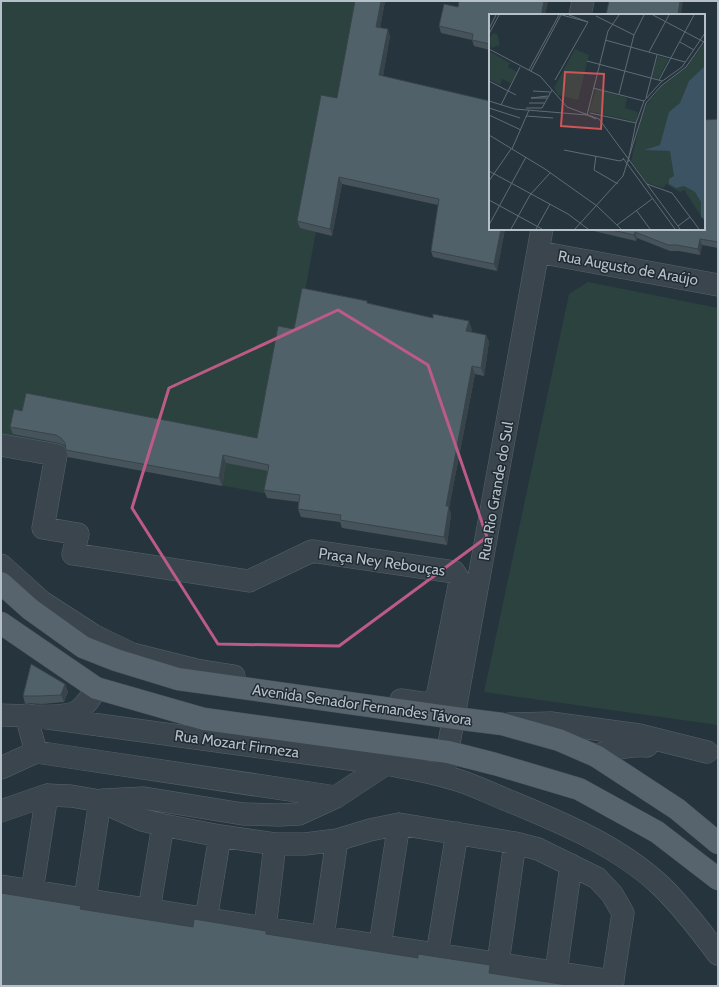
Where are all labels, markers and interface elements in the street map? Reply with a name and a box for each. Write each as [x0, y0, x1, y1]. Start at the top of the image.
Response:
inset map [489, 14, 705, 230]
street label: Rua Augusto de Araújo [556, 247, 700, 289]
street label: Rua Rio Grande do Sul [475, 420, 517, 562]
street label: Praça Ney Rebouças [318, 544, 446, 580]
street label: Avenida Senador Fernandes Távora [251, 681, 474, 729]
street label: Rua Mozart Firmeza [174, 726, 301, 762]

